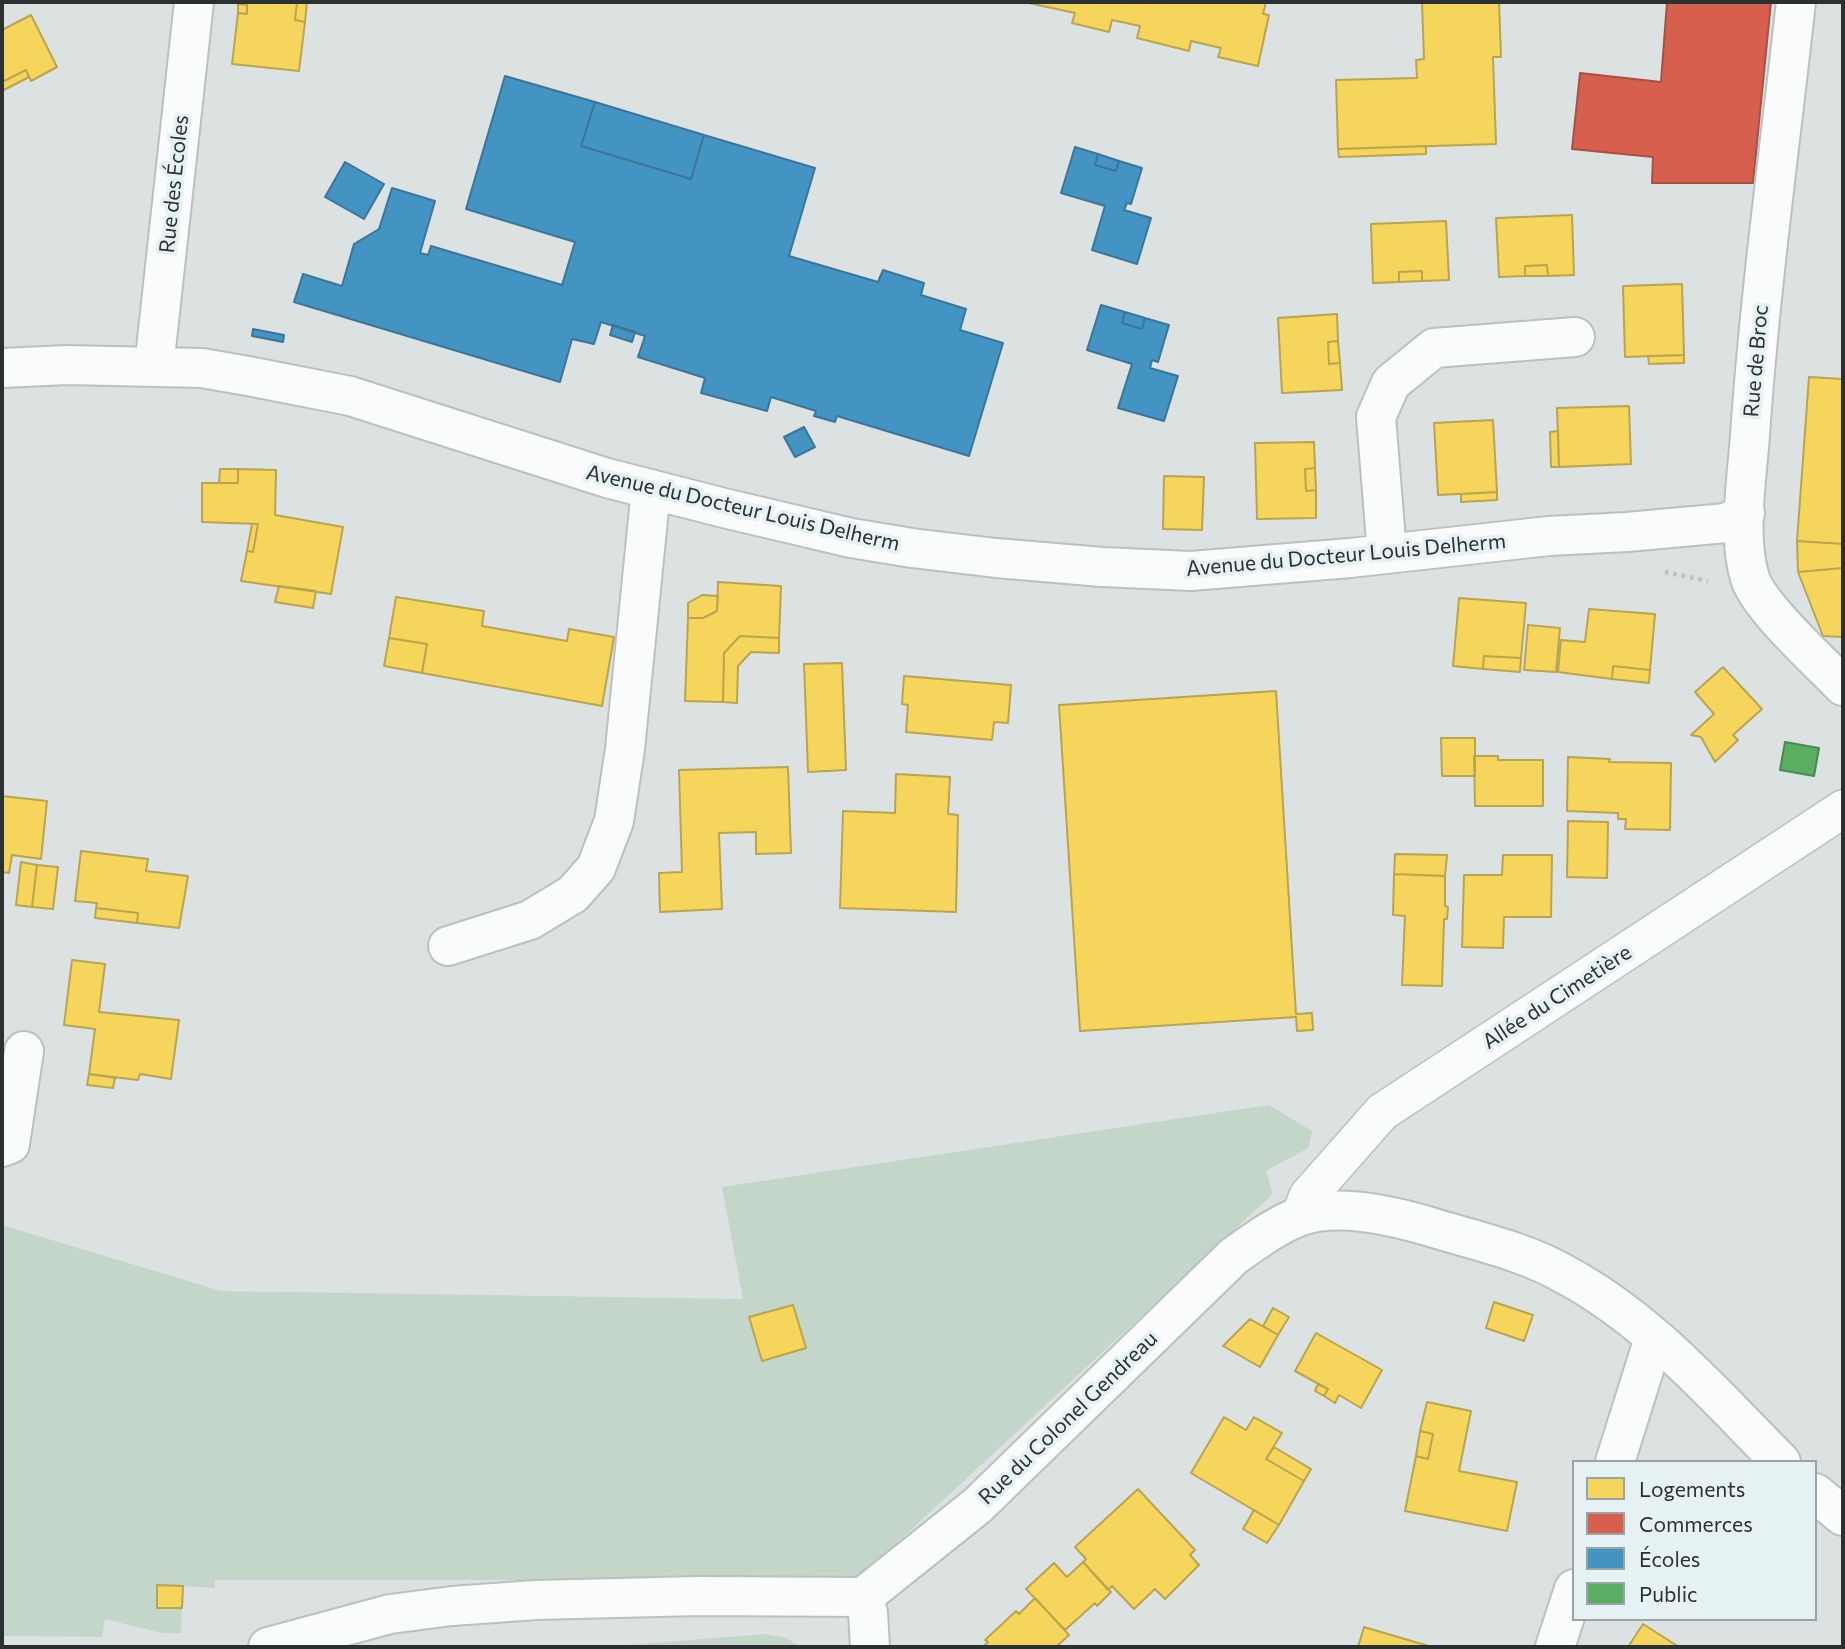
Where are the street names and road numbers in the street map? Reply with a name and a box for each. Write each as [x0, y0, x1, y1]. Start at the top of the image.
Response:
street label: Rue des Écoles [154, 114, 194, 254]
street label: Rue de Broc [1739, 304, 1773, 418]
street label: Avenue du Docteur Louis Delherm [584, 460, 902, 556]
street label: Avenue du Docteur Louis Delherm [1185, 528, 1507, 582]
street label: Allée du Cimetière [1478, 939, 1636, 1055]
street label: Rue du Colonel Gendreau [974, 1326, 1162, 1510]

